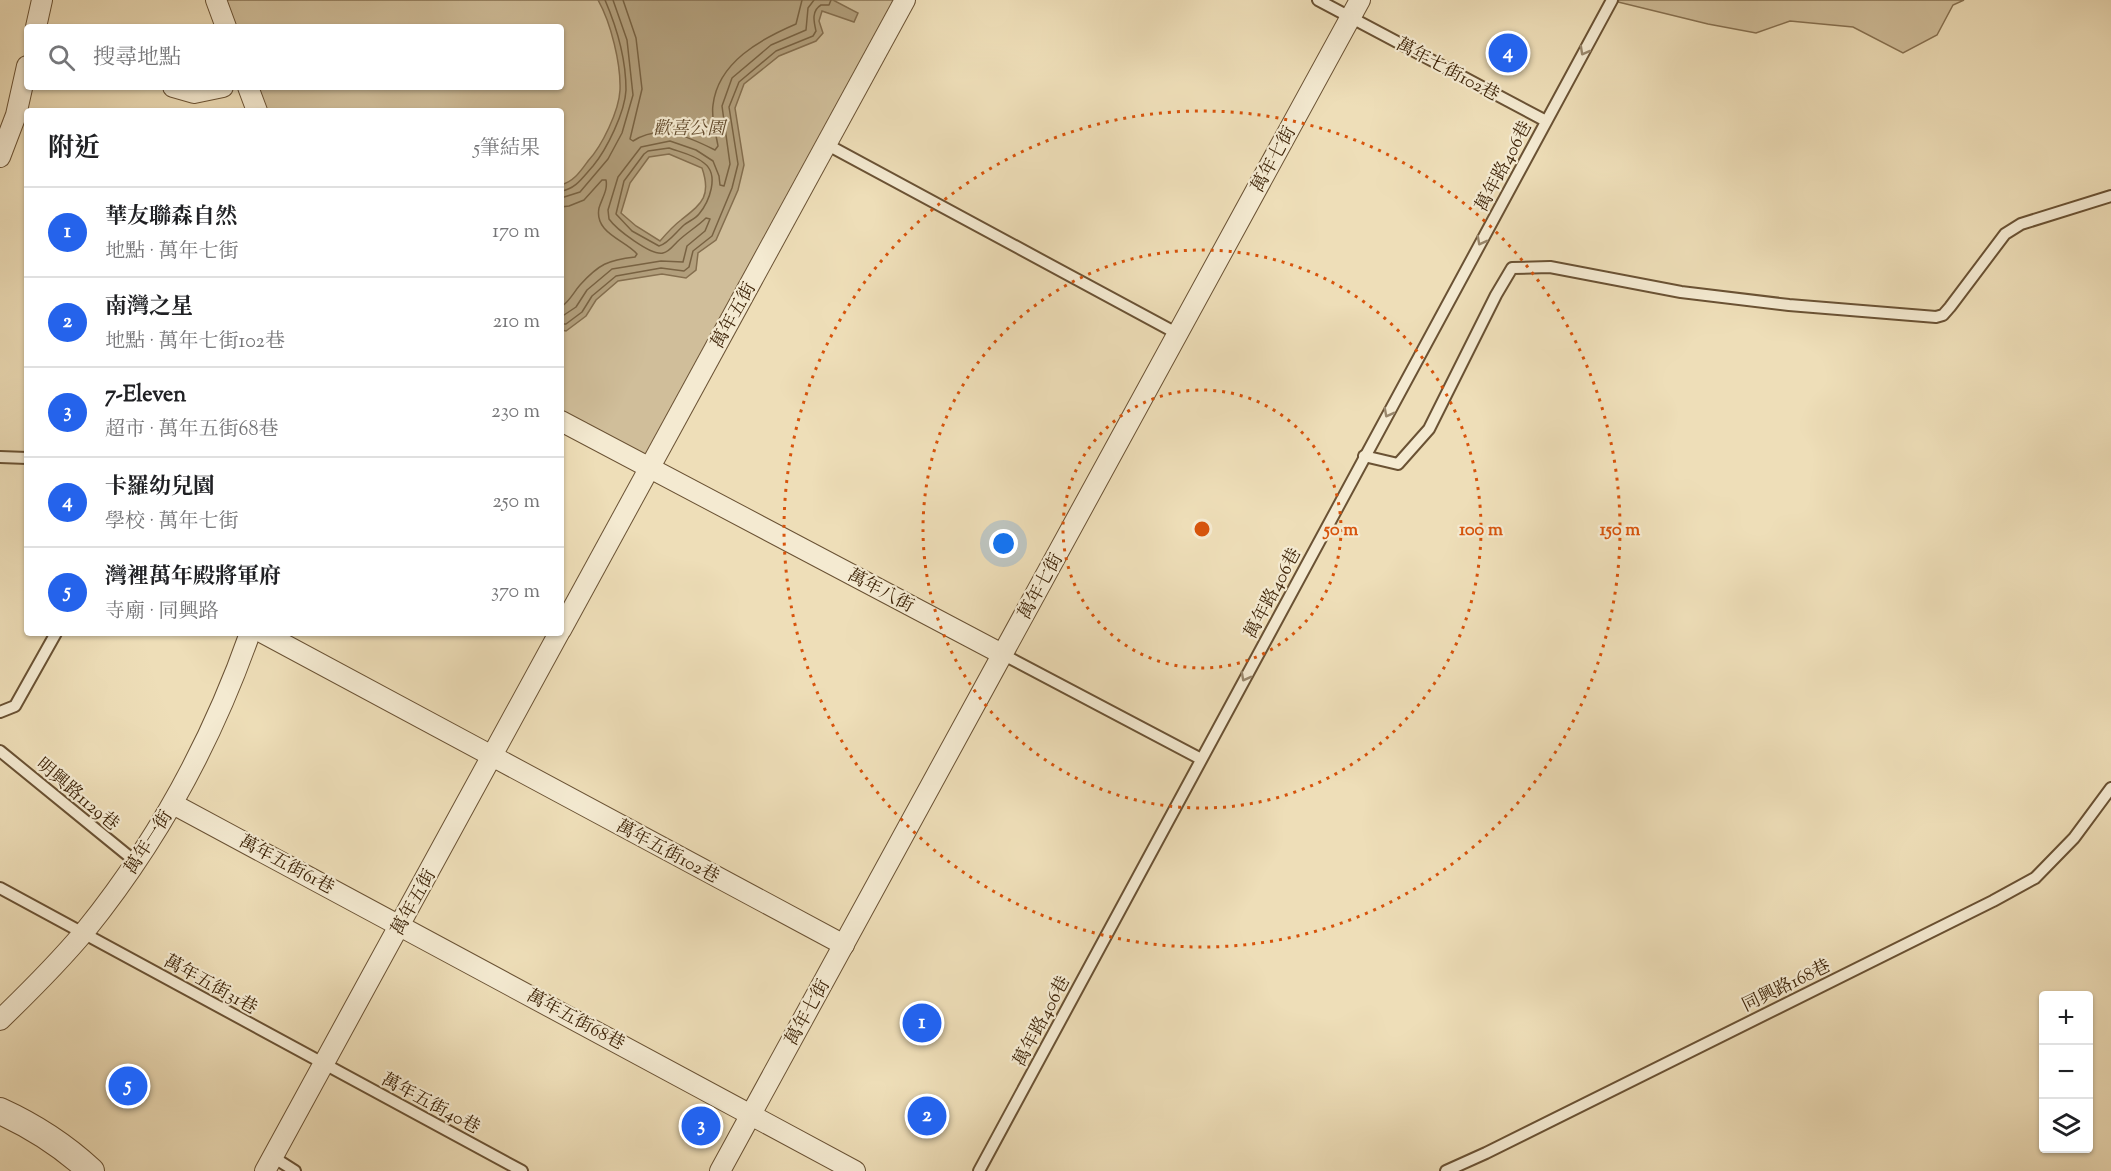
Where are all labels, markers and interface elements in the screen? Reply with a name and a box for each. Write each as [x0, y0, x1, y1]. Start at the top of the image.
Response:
search box [24, 24, 564, 90]
pin: 4 [1488, 31, 1528, 76]
street label: 萬年七街102巷 [1391, 33, 1503, 109]
icon: search [45, 41, 78, 74]
text: 搜尋地點 [93, 43, 181, 75]
one-way arrow [1580, 45, 1591, 56]
park label: 歡喜公園 [653, 117, 728, 143]
street label: 萬年路406巷 [1470, 117, 1540, 217]
street label: 萬年七街 [1246, 122, 1304, 198]
text: 附近 [48, 131, 100, 168]
text: 5筆結果 [473, 135, 540, 164]
text: 華友聯森自然 [105, 202, 237, 234]
text: 1 [64, 218, 71, 247]
text: 170 m [492, 218, 540, 247]
one-way arrow [1477, 235, 1488, 245]
text: 地點 · 萬年七街 [105, 238, 239, 267]
street label: 萬年五街 [706, 278, 764, 354]
text: 南灣之星 [105, 292, 193, 324]
text: 2 [63, 308, 72, 337]
text: 210 m [493, 308, 540, 337]
text: 地點 · 萬年七街102巷 [105, 328, 285, 357]
text: 7-Eleven [105, 380, 186, 412]
text: 3 [63, 398, 72, 427]
text: 230 m [491, 398, 540, 427]
one-way arrow [1384, 406, 1395, 417]
text: 超市 · 萬年五街68巷 [105, 416, 279, 445]
text: 卡羅幼兒園 [105, 472, 215, 504]
text: 4 [62, 488, 73, 517]
text: 250 m [492, 488, 540, 517]
text: 學校 · 萬年七街 [105, 508, 239, 537]
text: 50 m [1322, 518, 1358, 544]
text: 100 m [1459, 518, 1503, 544]
text: 150 m [1600, 518, 1640, 544]
centre of rings [1192, 519, 1212, 539]
your location [989, 529, 1018, 558]
street label: 萬年路406巷 [1239, 544, 1309, 644]
street label: 萬年七街 [1013, 549, 1071, 625]
text: 灣裡萬年殿將軍府 [105, 562, 281, 594]
street label: 萬年八街 [842, 563, 918, 620]
text: 5 [64, 578, 71, 607]
text: 370 m [491, 578, 540, 607]
text: 寺廟 · 同興路 [105, 598, 219, 627]
one-way arrow [1241, 670, 1252, 681]
street label: 明興路1129巷 [30, 753, 124, 838]
street label: 萬年一街 [119, 806, 180, 880]
street label: 萬年五街102巷 [611, 815, 723, 891]
street label: 萬年五街61巷 [234, 830, 338, 902]
street label: 萬年五街 [386, 865, 444, 941]
street label: 萬年五街31巷 [159, 949, 262, 1022]
street label: 同興路168巷 [1738, 954, 1836, 1020]
street label: 萬年路406巷 [1008, 972, 1078, 1072]
street label: 萬年七街 [780, 975, 838, 1051]
street label: 萬年五街68巷 [521, 984, 629, 1058]
map controls [2039, 991, 2093, 1153]
button: + [2039, 991, 2093, 1045]
pin: 1 [902, 1000, 942, 1046]
button: − [2039, 1045, 2093, 1099]
pin: 5 [108, 1064, 148, 1108]
street label: 萬年五街40巷 [376, 1068, 484, 1142]
pin: 2 [908, 1094, 946, 1138]
button: layers [2039, 1099, 2093, 1153]
pin: 3 [682, 1104, 720, 1148]

